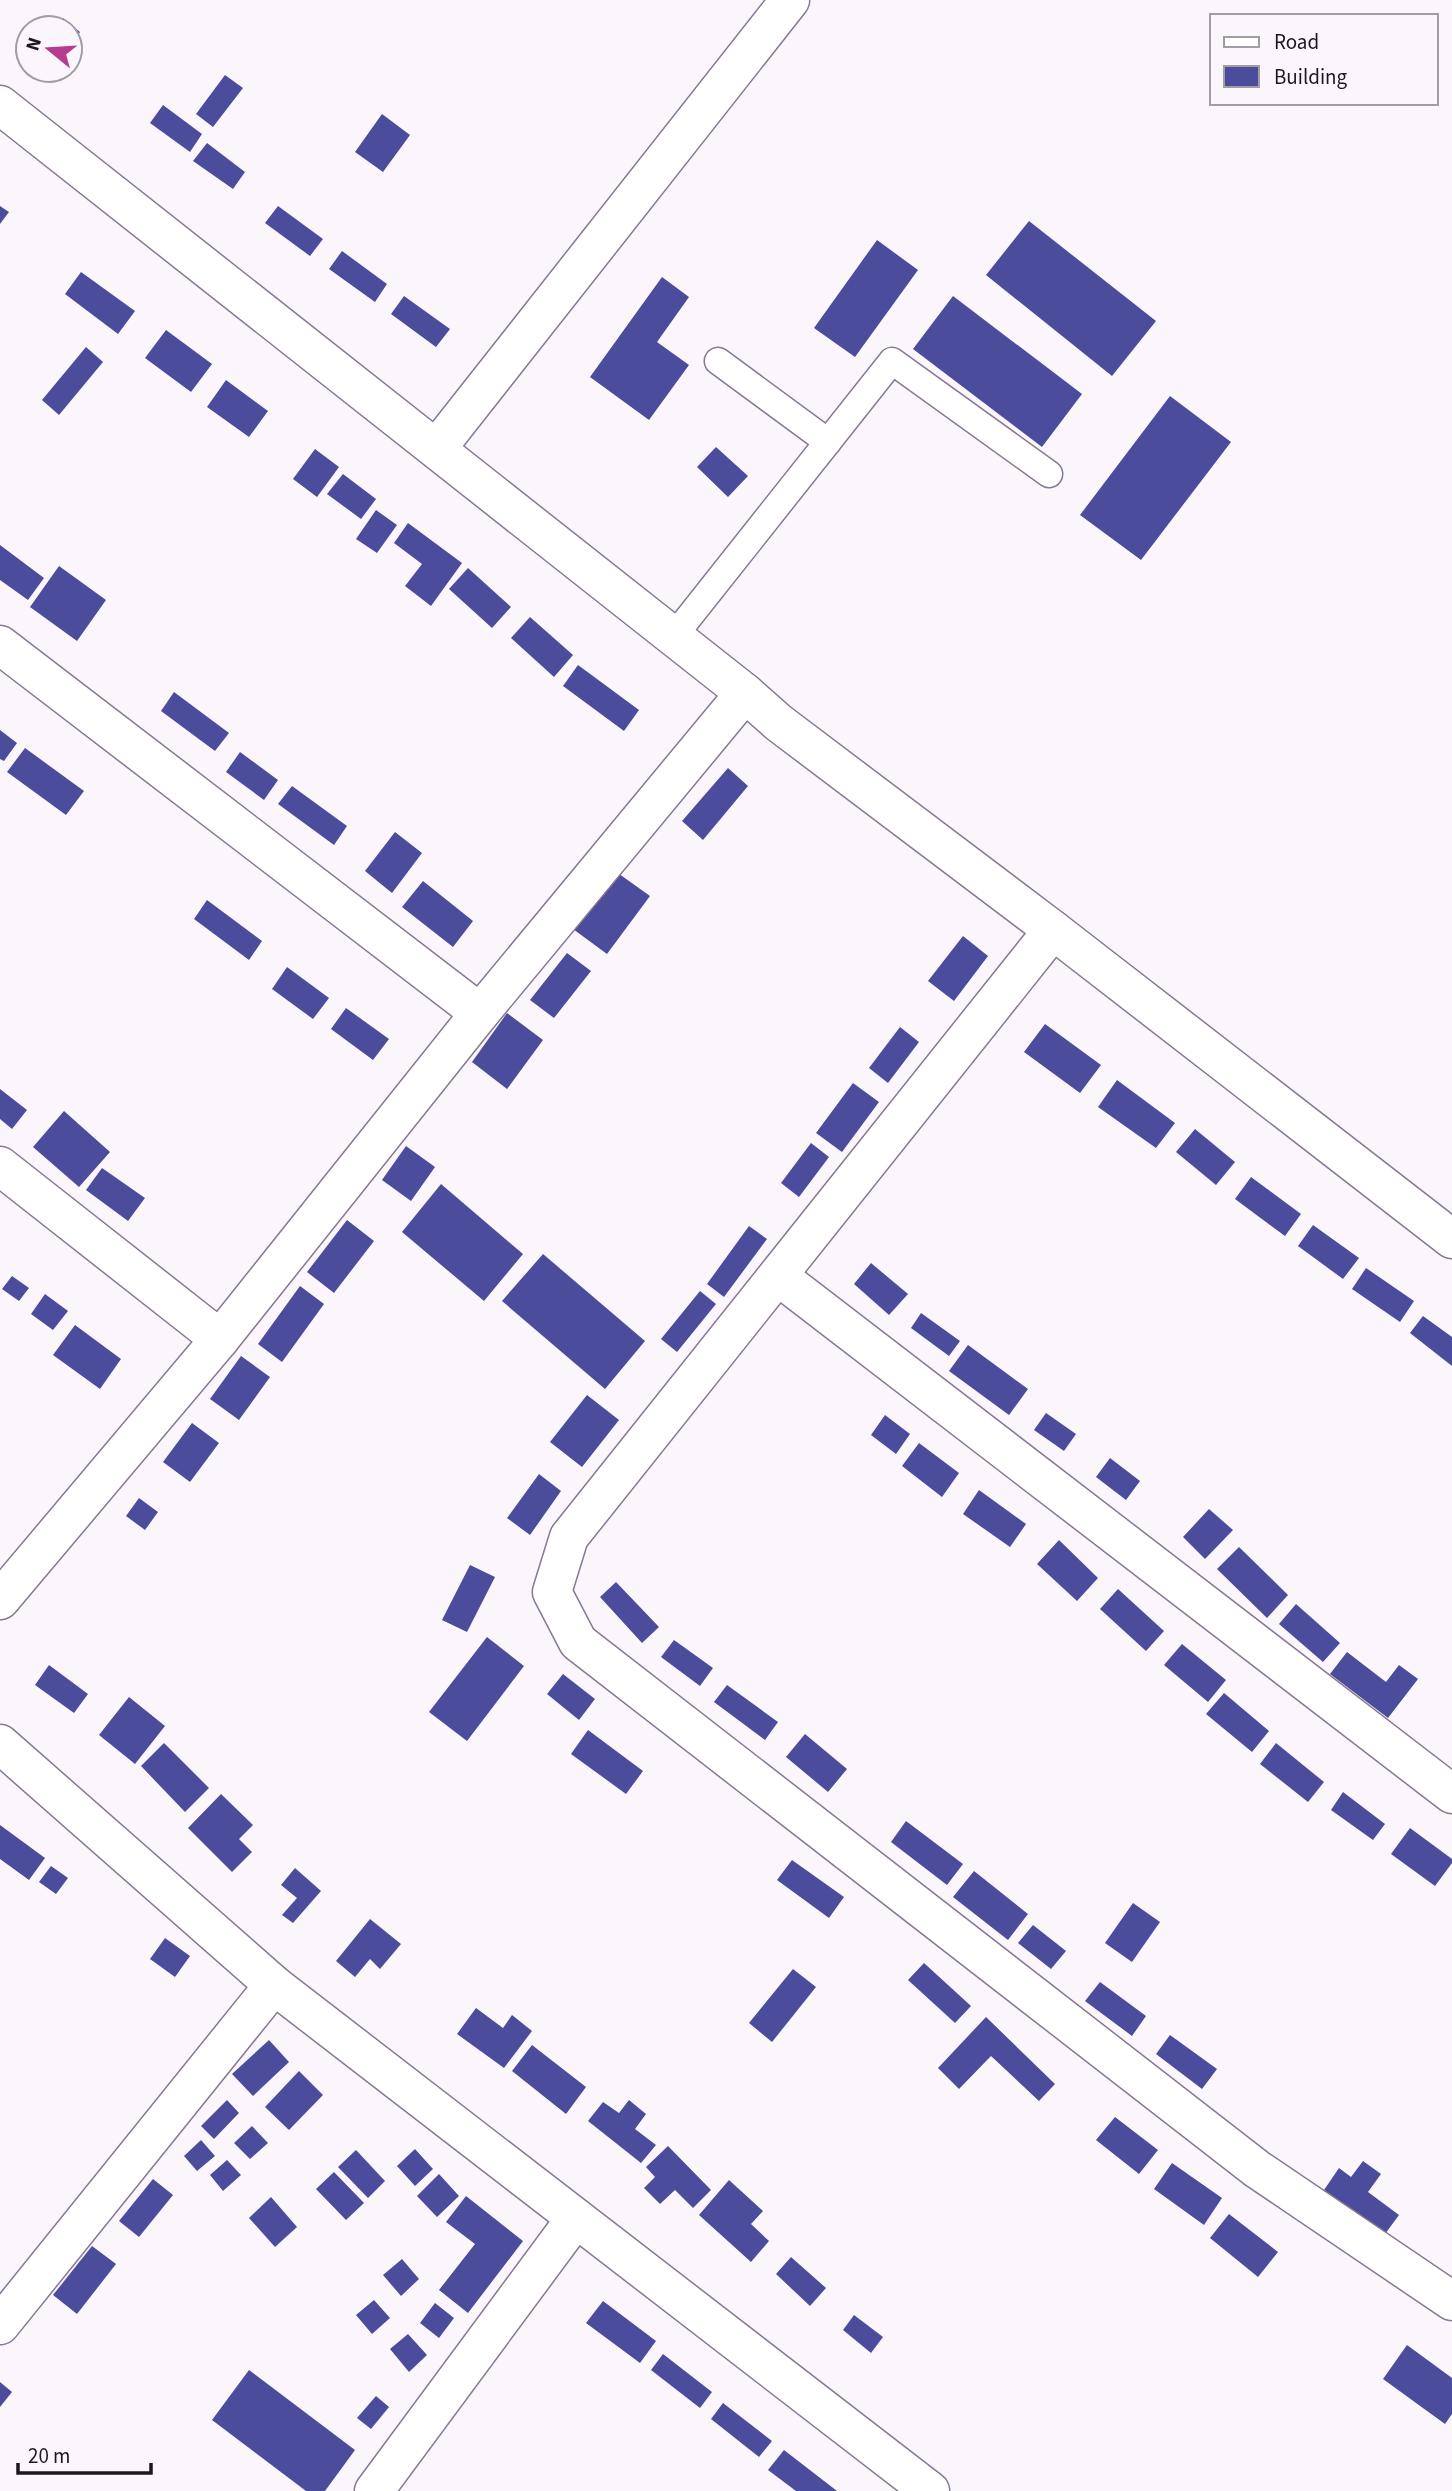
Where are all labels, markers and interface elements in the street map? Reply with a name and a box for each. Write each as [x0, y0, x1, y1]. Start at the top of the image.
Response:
north arrow [14, 14, 84, 84]
legend [1210, 14, 1438, 105]
text: Road [1274, 27, 1319, 57]
text: N [19, 34, 49, 54]
text: Building [1274, 62, 1348, 92]
scale bar [18, 2432, 150, 2476]
text: 20 m [28, 2441, 70, 2471]

